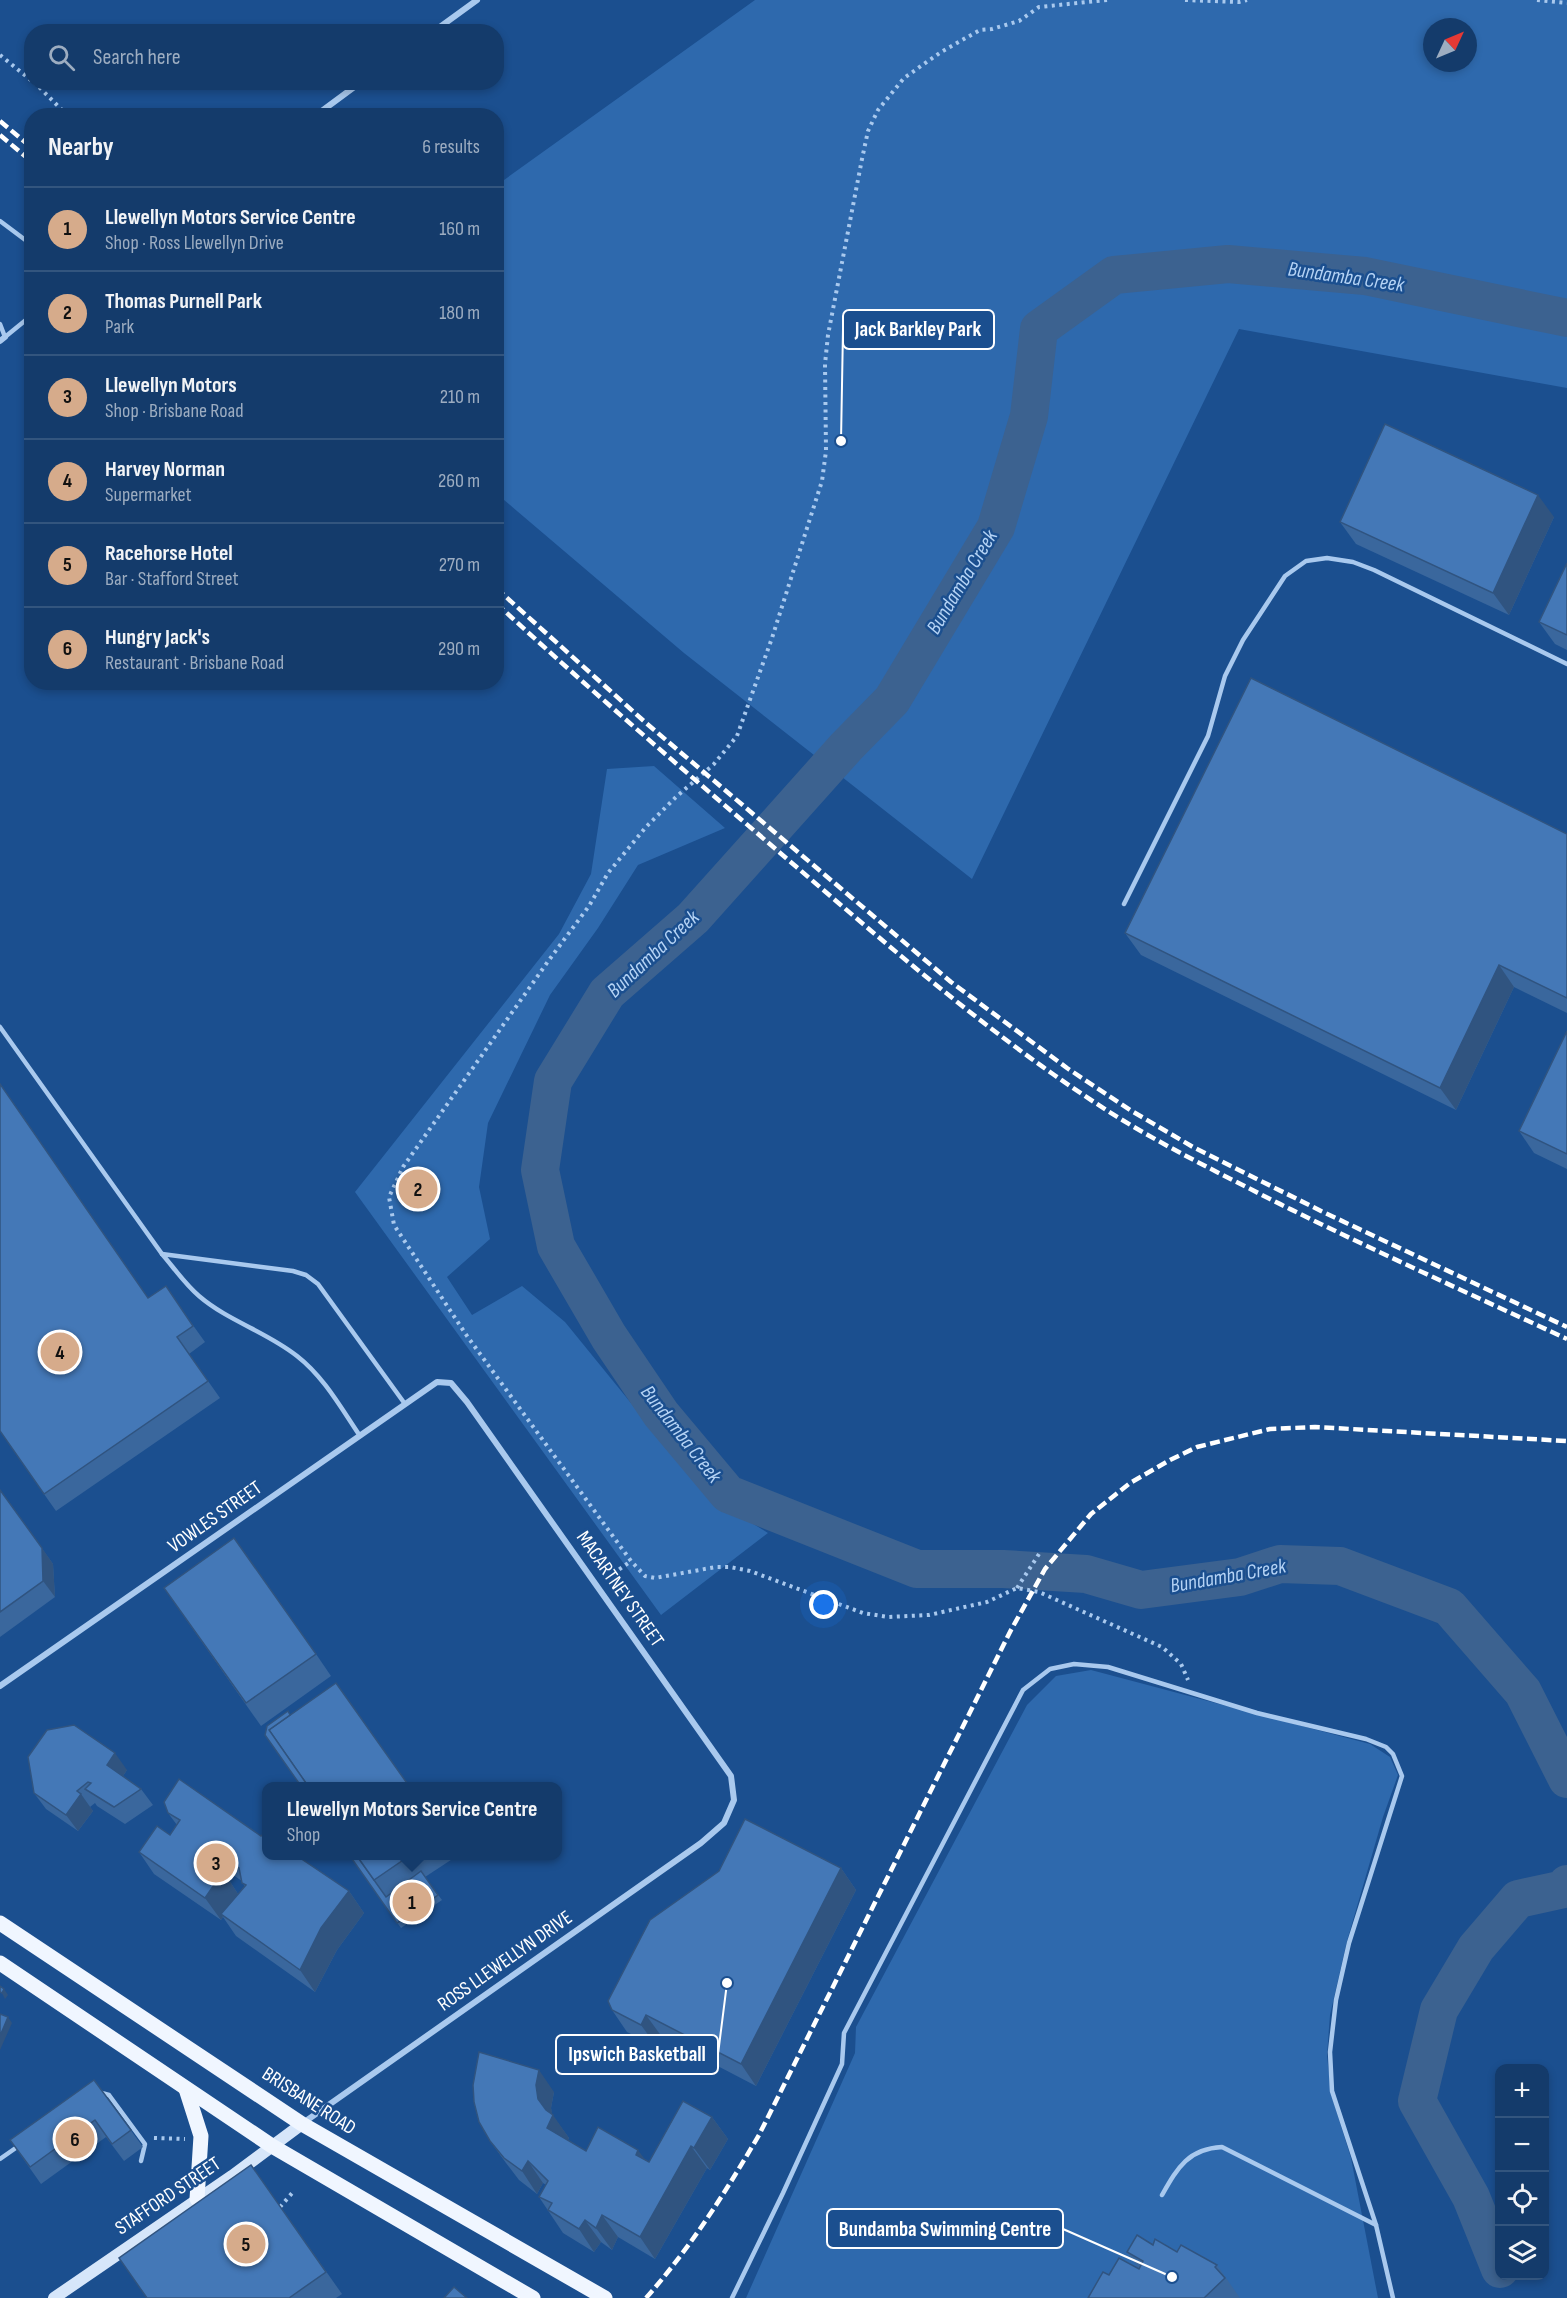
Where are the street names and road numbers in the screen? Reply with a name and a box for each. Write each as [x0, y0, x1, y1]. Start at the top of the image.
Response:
street label: VOWLES STREET [163, 1476, 267, 1558]
street label: MACARTNEY STREET [571, 1526, 669, 1652]
street label: ROSS LLEWELLYN DRIVE [433, 1906, 577, 2016]
street label: BRISBANE ROAD [258, 2062, 360, 2140]
street label: STAFFORD STREET [111, 2152, 225, 2240]

